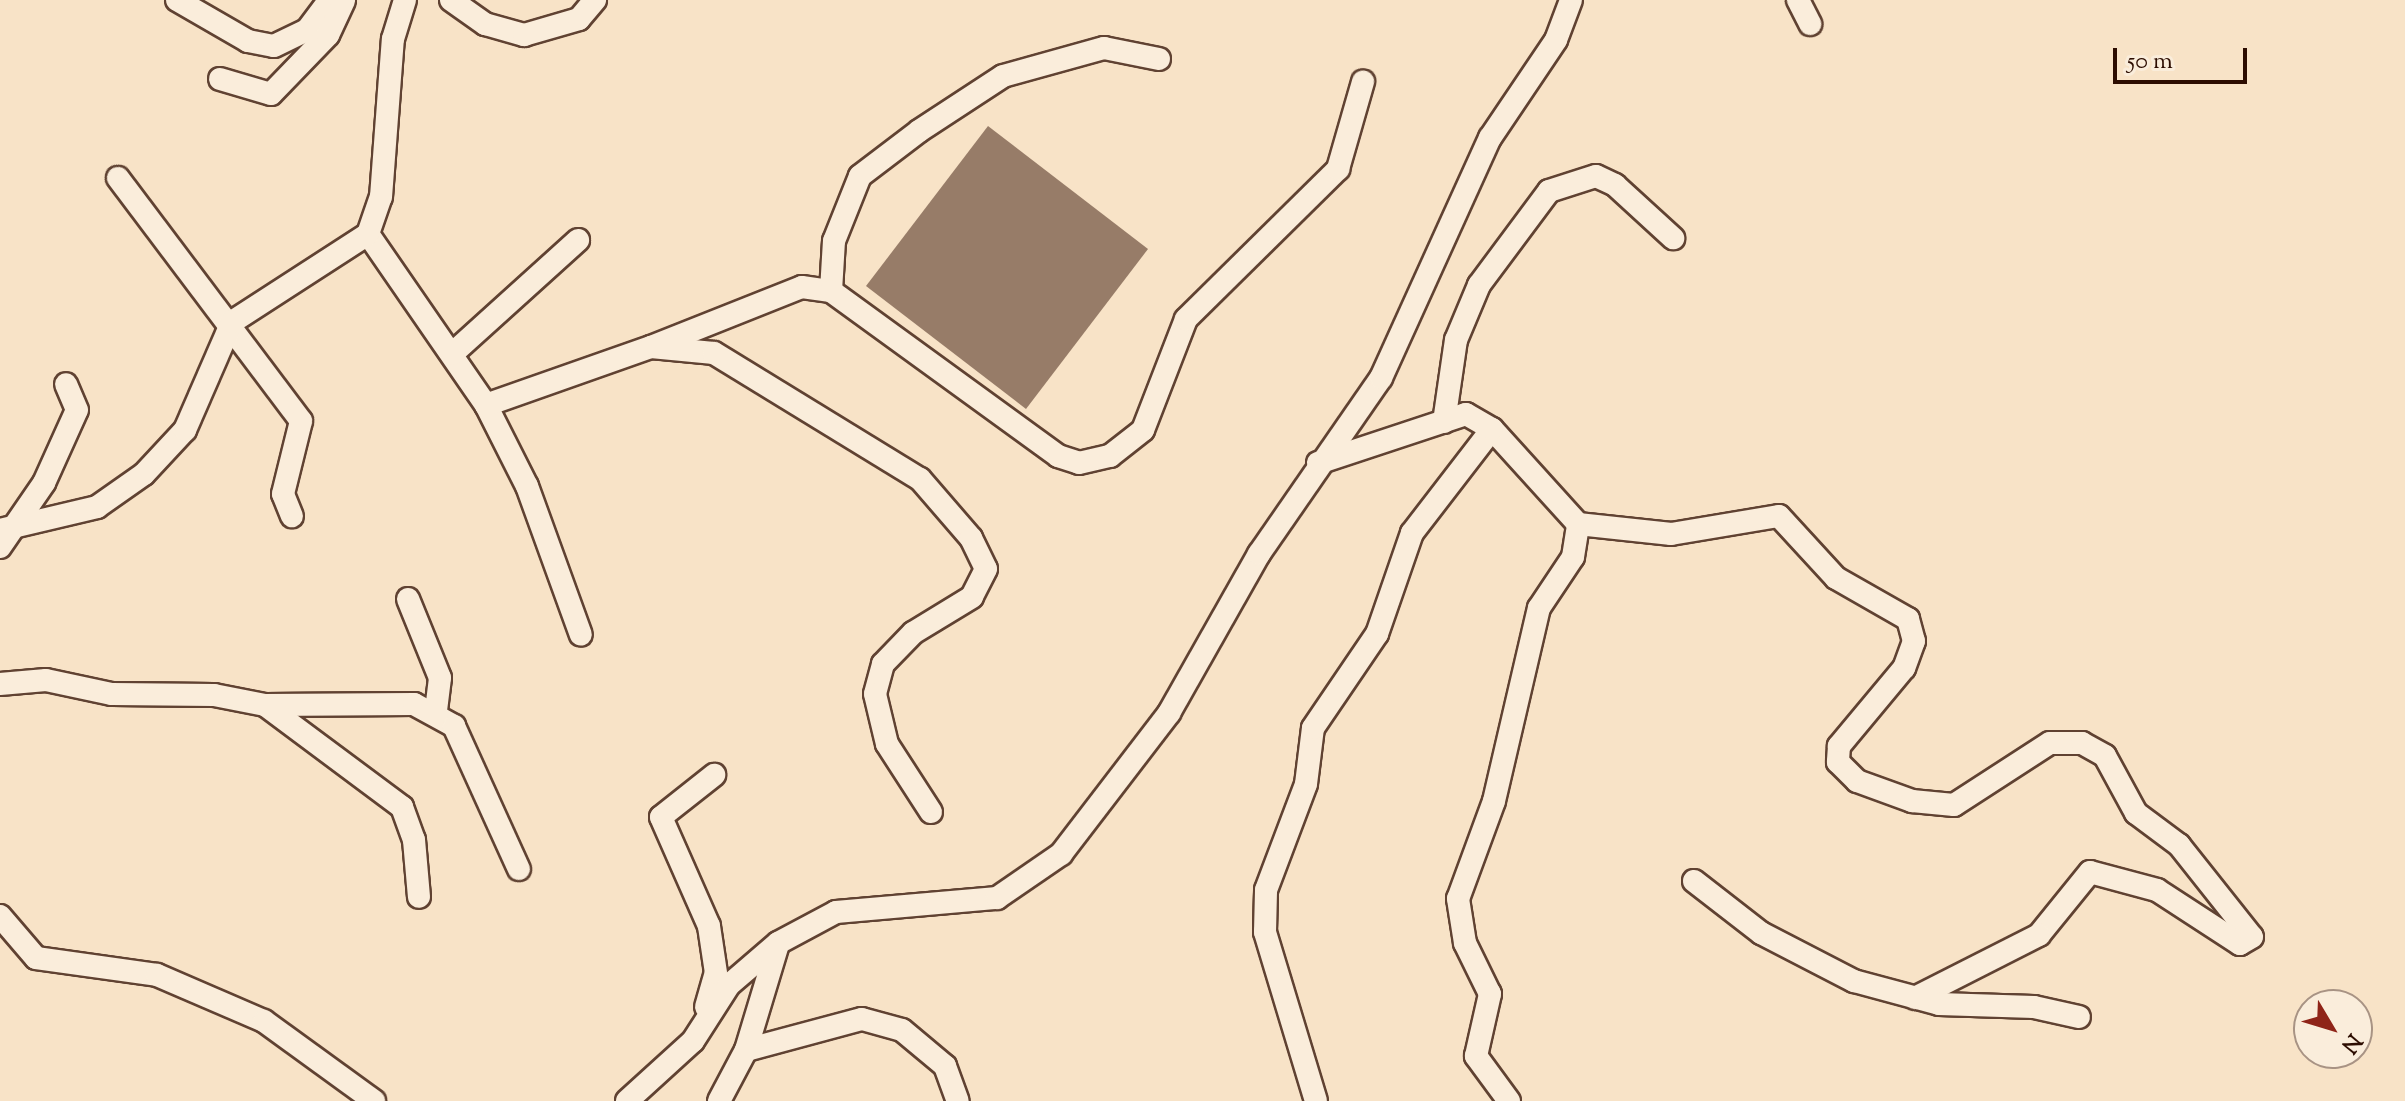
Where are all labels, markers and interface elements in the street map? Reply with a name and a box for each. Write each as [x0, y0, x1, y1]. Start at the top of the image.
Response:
scale bar [2117, 32, 2251, 82]
text: 50 m [2127, 45, 2173, 79]
north arrow [2293, 989, 2373, 1069]
text: N [2332, 1026, 2368, 1059]

